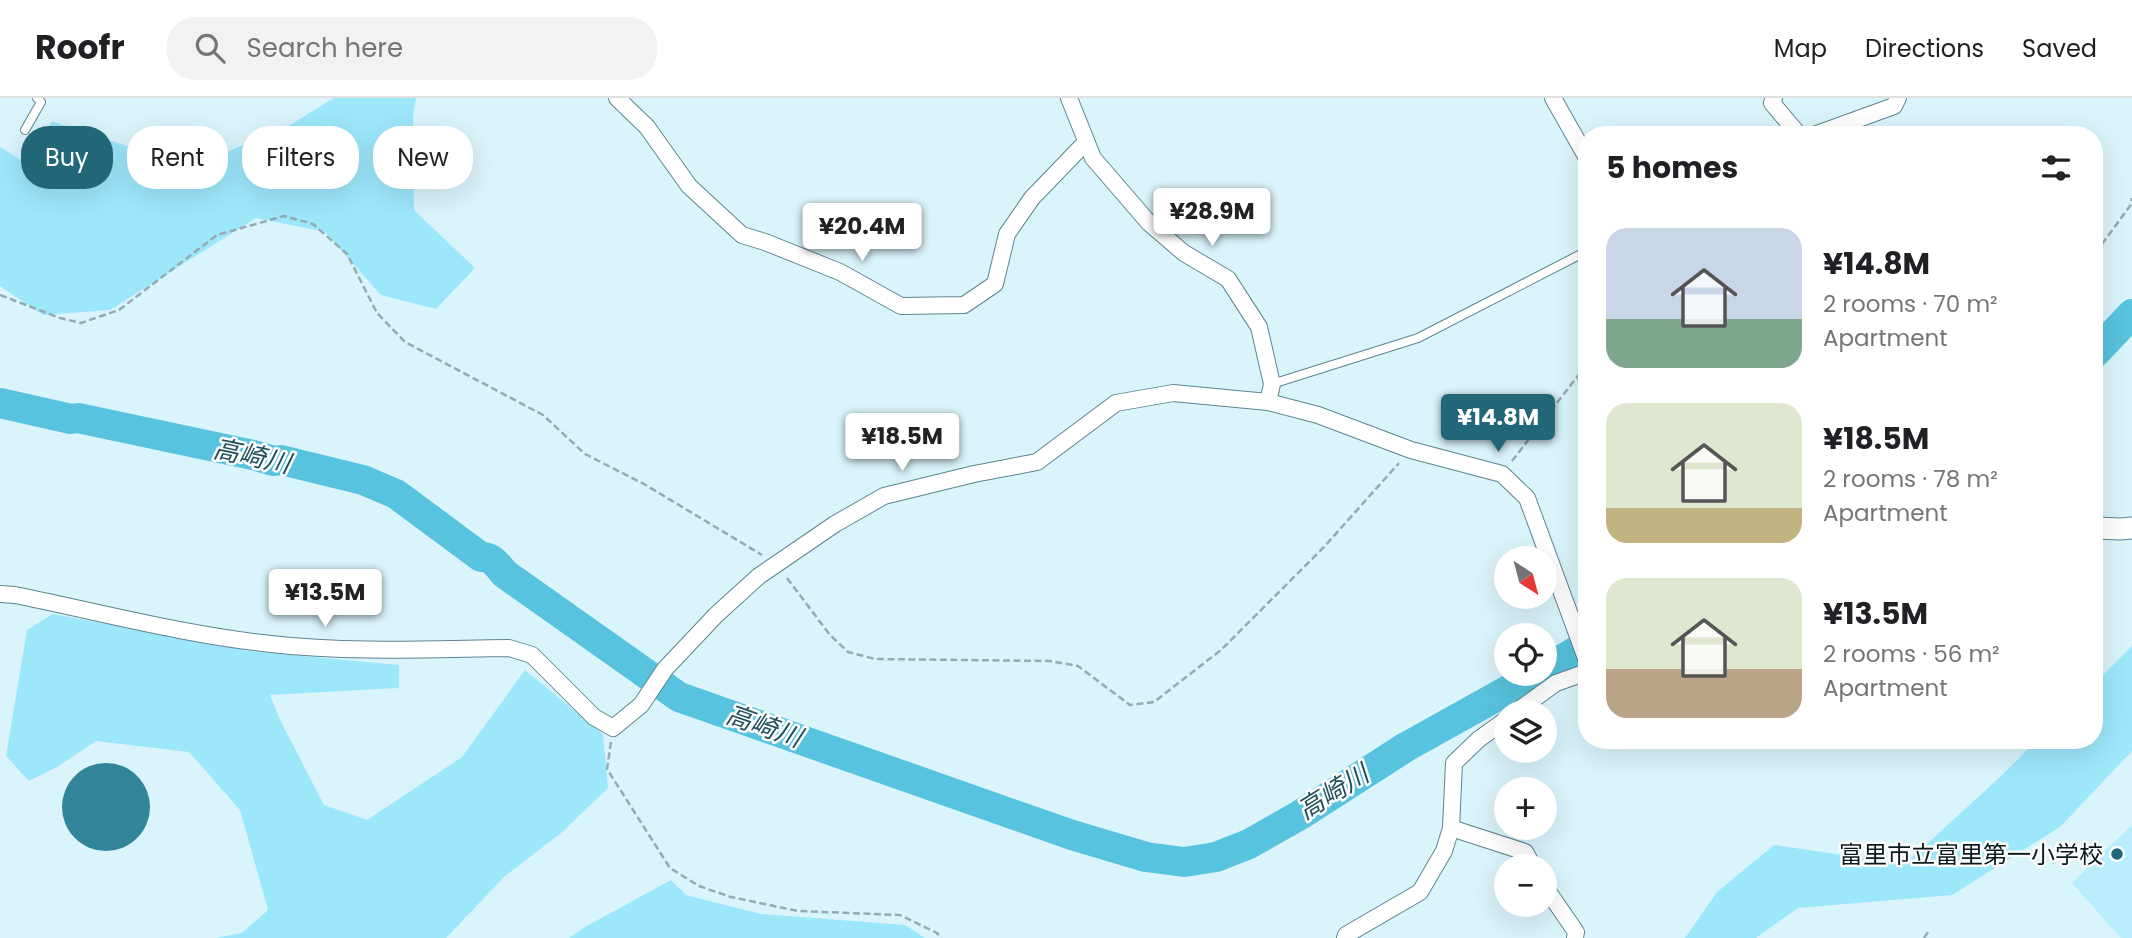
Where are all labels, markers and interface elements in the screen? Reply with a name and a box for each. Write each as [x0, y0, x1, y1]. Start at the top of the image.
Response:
search box [167, 17, 657, 80]
text: Roofr [35, 24, 125, 71]
icon: search [191, 29, 229, 67]
text: Search here [247, 30, 403, 66]
text: Map [1774, 32, 1827, 65]
text: Directions [1865, 32, 1984, 65]
text: Saved [2022, 32, 2097, 65]
chip: Buy [21, 126, 113, 189]
chip: Rent [127, 126, 228, 189]
chip: Filters [242, 126, 359, 189]
chip: New [373, 126, 473, 189]
text: 5 homes [1606, 146, 1738, 189]
icon: filters [2037, 149, 2075, 187]
pin: ¥28.9M [1155, 188, 1269, 248]
text: ¥28.9M [1169, 195, 1255, 227]
pin: ¥20.4M [805, 204, 919, 263]
text: ¥20.4M [819, 210, 905, 242]
text: ¥14.8M [1823, 242, 1930, 285]
icon: home [1662, 256, 1746, 340]
text: 2 rooms · 70 m² [1823, 288, 1998, 320]
text: Apartment [1823, 322, 1948, 354]
pin: ¥14.8M [1441, 394, 1555, 454]
text: ¥14.8M [1457, 401, 1539, 433]
pin: ¥18.5M [845, 414, 959, 473]
text: ¥18.5M [1823, 417, 1929, 460]
text: ¥18.5M [861, 420, 943, 452]
water label: 高崎川 [210, 430, 297, 482]
icon: home [1662, 431, 1746, 515]
text: 2 rooms · 78 m² [1823, 463, 1998, 495]
text: Apartment [1823, 497, 1948, 529]
north arrow [1494, 546, 1558, 609]
map controls [1494, 546, 1557, 917]
pin: ¥13.5M [268, 570, 382, 629]
text: ¥13.5M [285, 576, 365, 608]
text: ¥13.5M [1823, 592, 1928, 635]
icon: home [1662, 606, 1746, 690]
button: locate [1494, 623, 1557, 686]
text: 2 rooms · 56 m² [1823, 638, 2000, 670]
text: Apartment [1823, 672, 1948, 704]
water label: 高崎川 [721, 696, 810, 757]
button: layers [1494, 700, 1557, 763]
water label: 高崎川 [1290, 754, 1378, 828]
button: + [1494, 777, 1557, 840]
place label: 富里市立富里第一小学校 [1839, 838, 2103, 871]
marker: 富里市立富里第一小学校 [2109, 846, 2125, 862]
button: − [1494, 854, 1557, 917]

